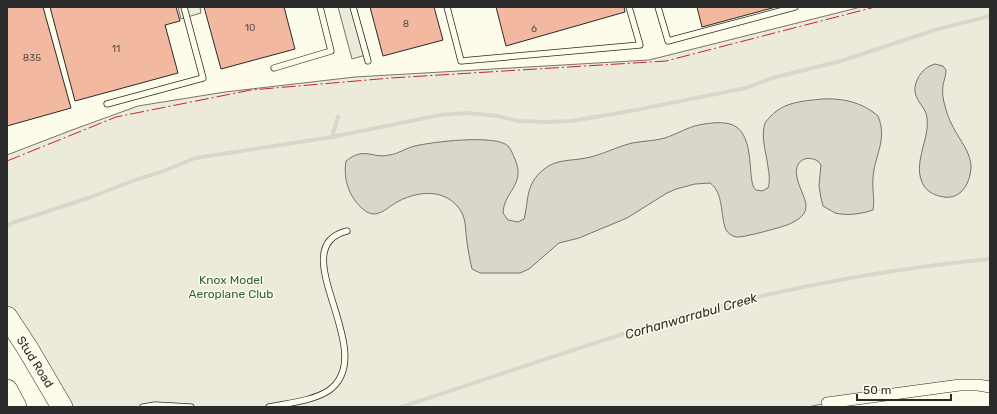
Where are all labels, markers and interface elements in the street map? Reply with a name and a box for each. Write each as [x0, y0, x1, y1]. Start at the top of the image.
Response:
house number: 8 [403, 18, 409, 30]
house number: 10 [245, 22, 255, 34]
house number: 6 [531, 23, 537, 35]
house number: 11 [112, 43, 120, 55]
house number: 835 [23, 52, 41, 64]
park label: Knox Model Aeroplane Club [189, 273, 273, 301]
water label: Corhanwarrabul Creek [623, 290, 759, 342]
street label: Stud Road [14, 334, 56, 390]
scale bar [857, 376, 951, 402]
text: 50 m [863, 383, 891, 397]

